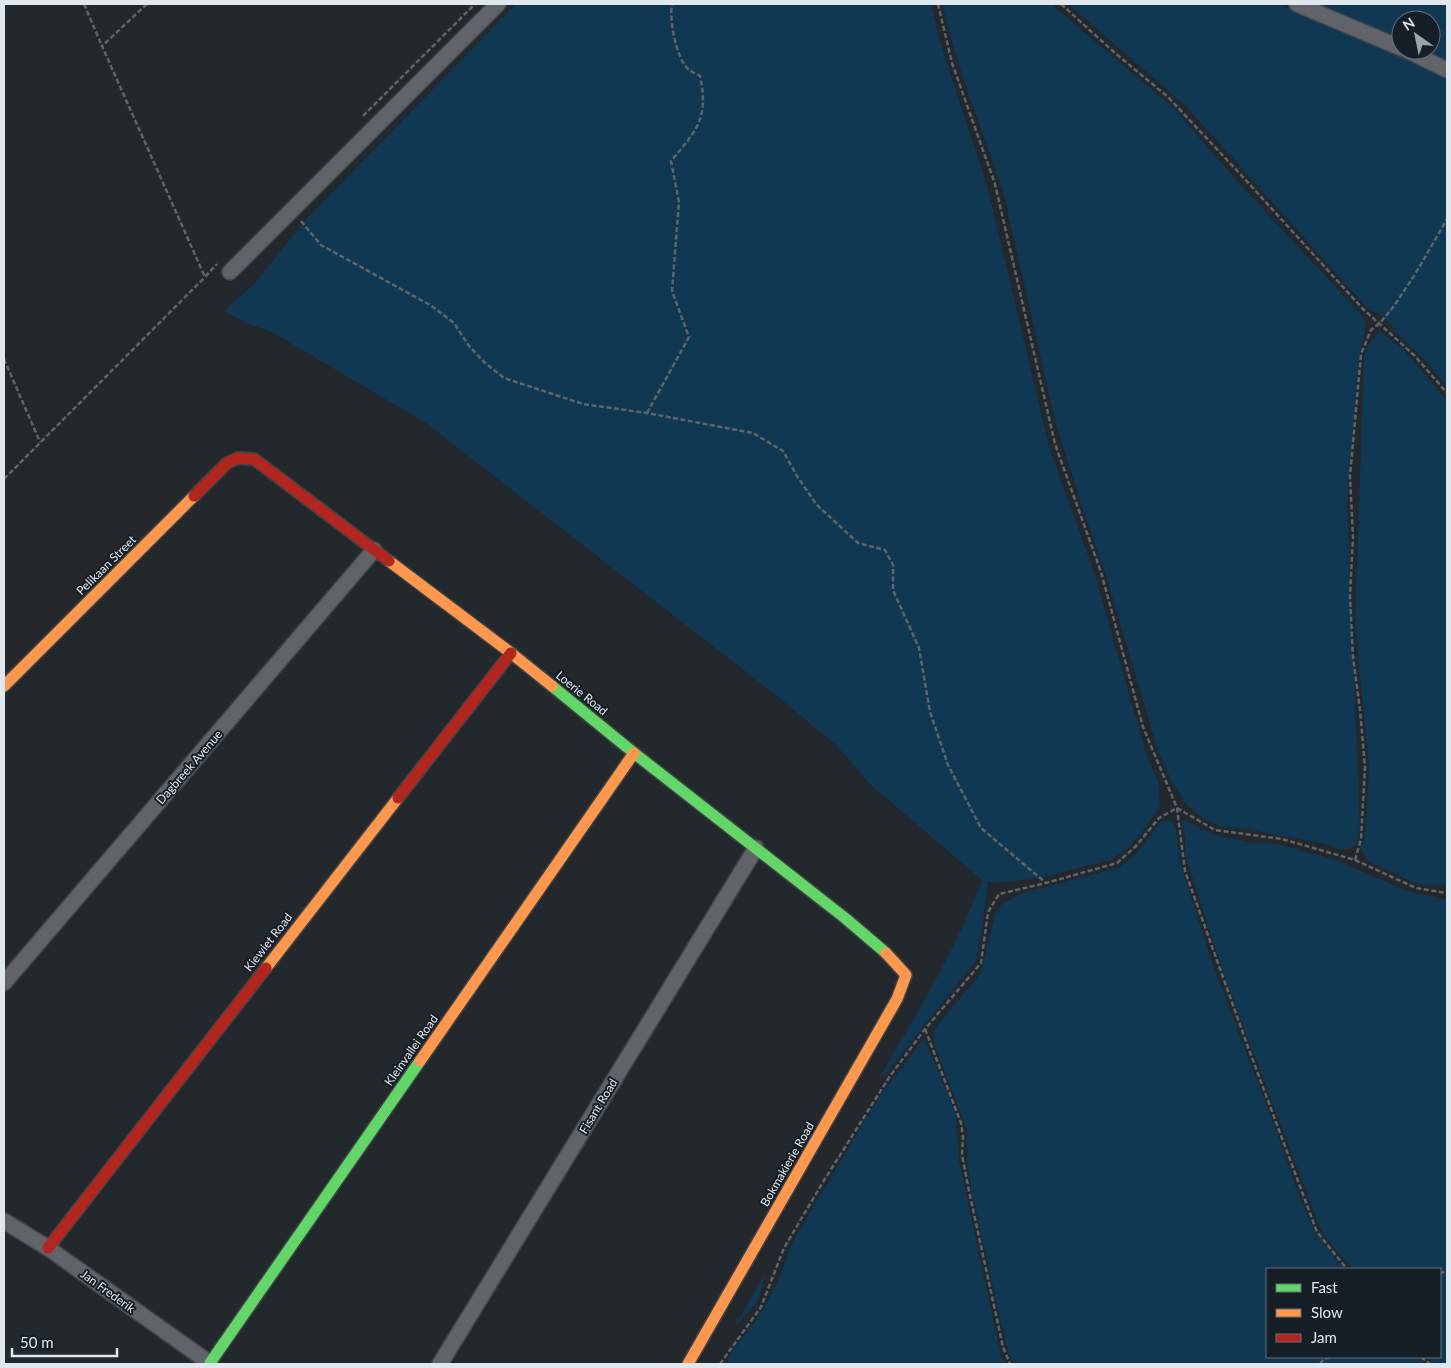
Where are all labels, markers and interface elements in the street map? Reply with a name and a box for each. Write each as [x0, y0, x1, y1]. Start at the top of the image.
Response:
north arrow [1391, 10, 1441, 60]
text: N [1399, 14, 1418, 34]
street label: Pelikaan Street [73, 532, 139, 598]
street label: Loerie Road [553, 668, 611, 718]
street label: Dagbreek Avenue [153, 727, 225, 807]
street label: Kiewiet Road [241, 910, 295, 974]
street label: Kleinvallei Road [381, 1012, 441, 1088]
street label: Fisant Road [576, 1076, 620, 1136]
street label: Bokmakierie Road [757, 1119, 817, 1209]
street label: Jan Frederik [78, 1266, 139, 1316]
legend [1266, 1268, 1441, 1358]
text: Fast [1311, 1278, 1338, 1296]
text: Slow [1311, 1303, 1343, 1321]
scale bar [12, 1326, 118, 1358]
text: Jam [1311, 1328, 1337, 1346]
text: 50 m [20, 1333, 54, 1351]

